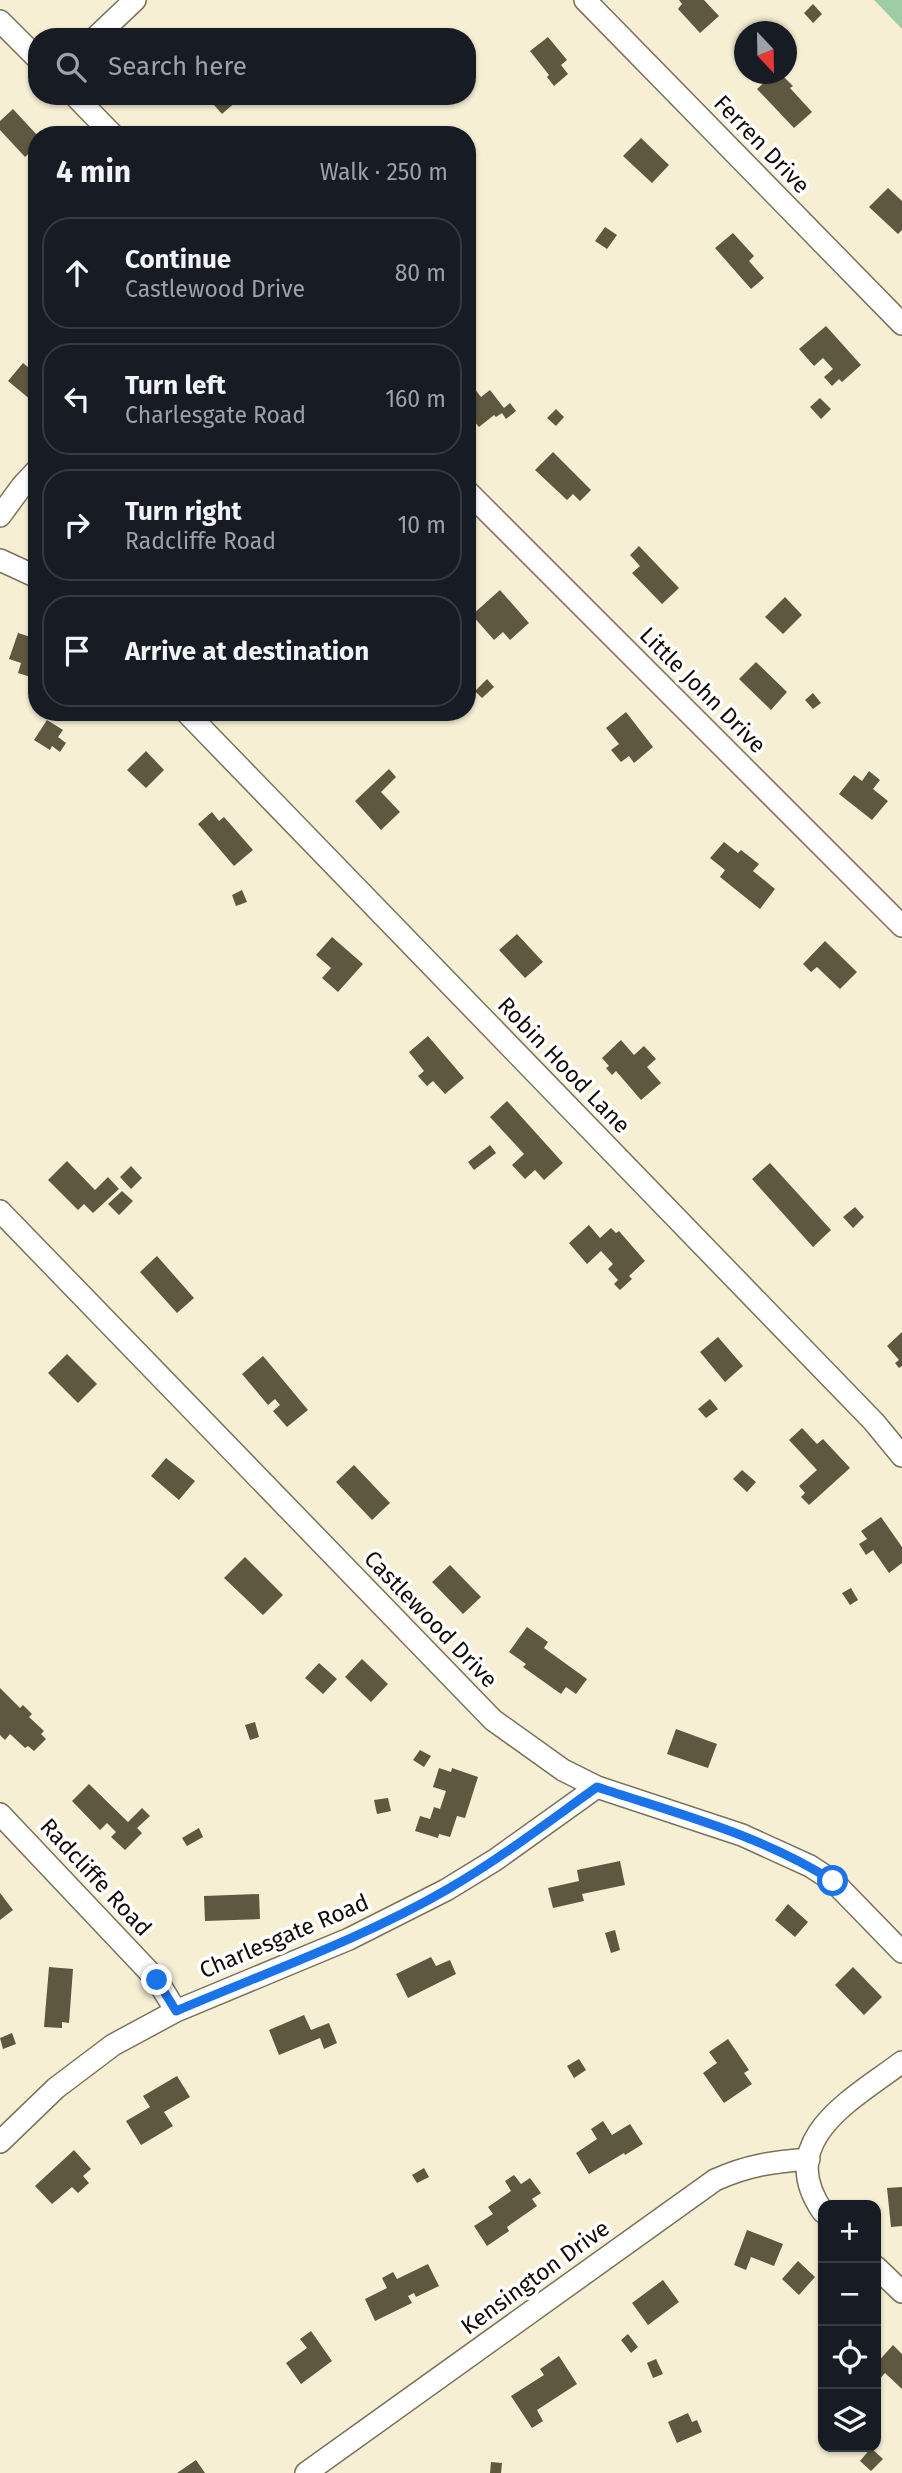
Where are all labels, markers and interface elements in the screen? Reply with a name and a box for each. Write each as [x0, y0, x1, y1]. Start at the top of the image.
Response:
north arrow [734, 21, 797, 84]
search box [28, 28, 476, 105]
icon: search [52, 48, 90, 86]
text: Search here [108, 51, 247, 82]
street label: Ferren Drive [708, 89, 816, 199]
text: 4 min [56, 154, 131, 190]
text: Walk · 250 m [320, 158, 448, 186]
text: Continue [125, 244, 231, 275]
icon: ahead [58, 254, 96, 292]
text: 80 m [395, 259, 446, 287]
text: Castlewood Drive [125, 275, 305, 303]
text: Turn left [125, 370, 226, 401]
icon: left [58, 380, 96, 418]
text: 160 m [385, 385, 446, 413]
text: Charlesgate Road [125, 401, 306, 429]
text: Turn right [125, 496, 242, 527]
icon: right [58, 506, 96, 544]
text: 10 m [397, 511, 446, 539]
text: Radcliffe Road [125, 527, 276, 555]
street label: Little John Drive [634, 621, 772, 759]
icon: arrive [58, 632, 96, 670]
text: Arrive at destination [125, 636, 369, 667]
street label: Robin Hood Lane [492, 991, 636, 1139]
street label: Castlewood Drive [358, 1545, 504, 1693]
street label: Radcliffe Road [34, 1812, 158, 1942]
route start [817, 1865, 848, 1896]
street label: Charlesgate Road [195, 1888, 373, 1984]
route end [141, 1964, 172, 1995]
map controls [818, 2200, 881, 2452]
button: + [818, 2200, 881, 2263]
street label: Kensington Drive [455, 2214, 615, 2340]
button: − [818, 2263, 881, 2326]
button: locate [818, 2326, 881, 2389]
button: layers [818, 2389, 881, 2452]

